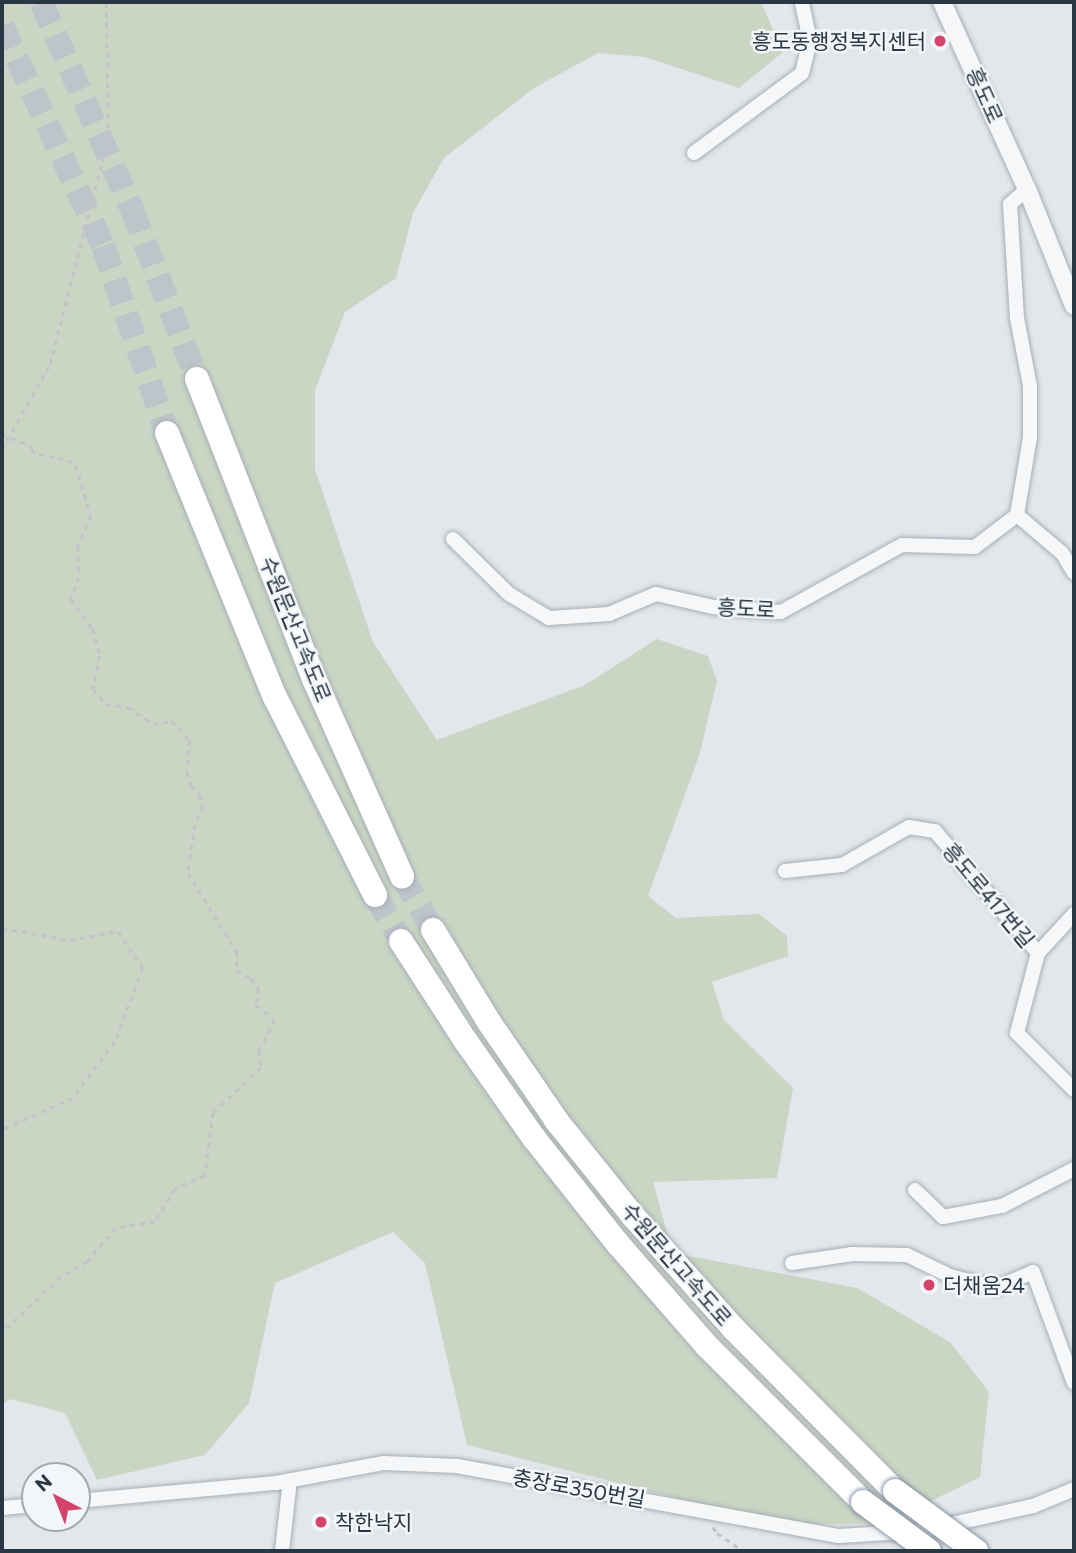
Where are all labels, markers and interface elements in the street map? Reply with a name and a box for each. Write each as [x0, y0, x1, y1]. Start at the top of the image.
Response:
place label: 흥도동행정복지센터 [752, 28, 926, 54]
marker: 흥도동행정복지센터 [932, 33, 948, 49]
street label: 흥도로 [962, 63, 1008, 127]
street label: 수원문산고속도로 [255, 553, 337, 705]
street label: 흥도로 [716, 594, 776, 622]
street label: 흥도로417번길 [938, 838, 1040, 952]
street label: 수원문산고속도로 [617, 1197, 737, 1331]
place label: 더채움24 [943, 1272, 1025, 1298]
marker: 더채움24 [921, 1277, 937, 1293]
north arrow [21, 1462, 91, 1532]
street label: 충장로350번길 [511, 1464, 647, 1512]
text: N [30, 1469, 56, 1496]
place label: 착한낙지 [335, 1509, 412, 1535]
marker: 착한낙지 [313, 1514, 329, 1530]

